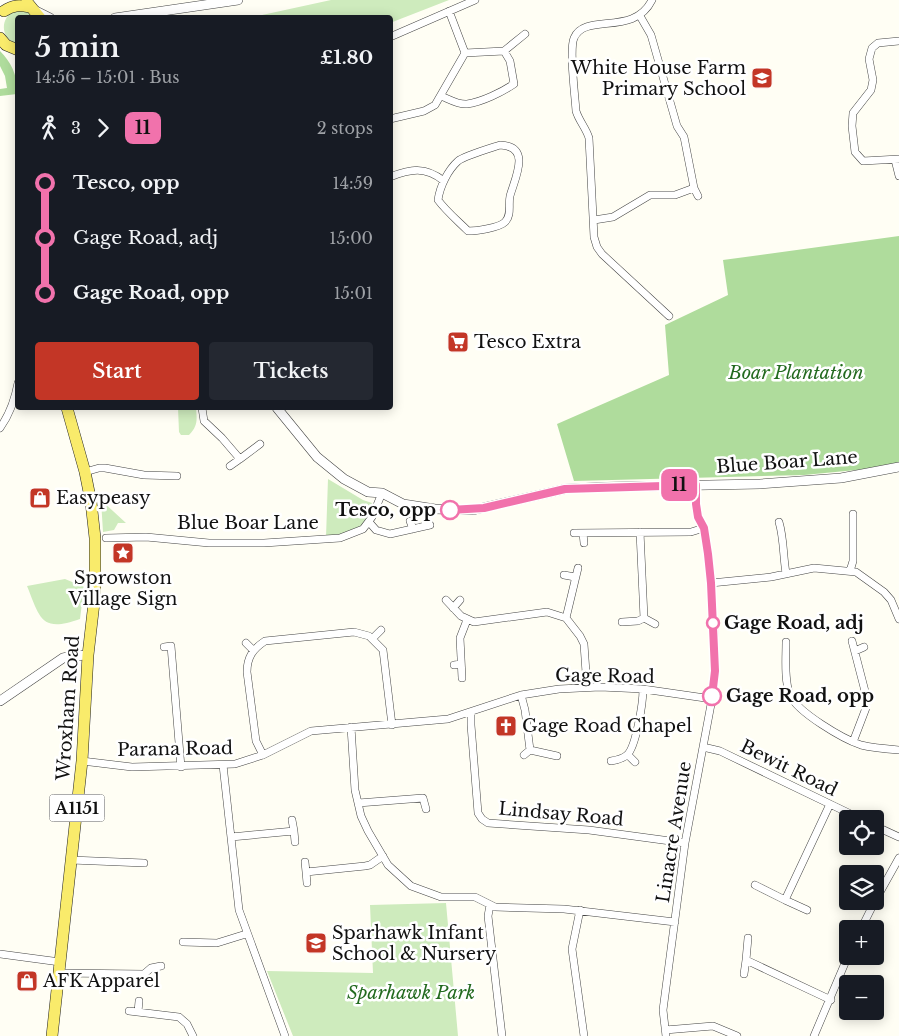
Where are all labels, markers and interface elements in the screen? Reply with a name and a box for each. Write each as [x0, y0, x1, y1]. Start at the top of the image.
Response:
text: 5 min [35, 30, 120, 65]
text: £1.80 [320, 46, 373, 69]
place label: White House Farm Primary School [570, 57, 746, 100]
school or university icon: White House Farm Primary School [750, 66, 774, 90]
text: 14:56 – 15:01 · Bus [35, 67, 179, 87]
icon: walk [35, 114, 63, 142]
icon: forward [89, 114, 117, 142]
text: 11 [135, 117, 151, 139]
text: 3 [71, 118, 81, 138]
text: 2 stops [317, 118, 373, 138]
text: Tesco, opp [73, 171, 179, 194]
text: 14:59 [333, 173, 373, 193]
text: Gage Road, adj [73, 226, 218, 249]
text: 15:00 [329, 228, 373, 248]
text: Gage Road, opp [73, 281, 229, 304]
text: 15:01 [334, 283, 373, 303]
supermarket icon: Tesco Extra [446, 330, 470, 354]
place label: Tesco Extra [474, 331, 581, 353]
button: Start [35, 342, 199, 400]
button: Tickets [209, 342, 373, 400]
park label: Boar Plantation [728, 362, 863, 384]
street label: Blue Boar Lane [715, 446, 859, 478]
line badge: 11 [656, 469, 702, 501]
text: 11 [671, 474, 687, 496]
shop icon: Easypeasy [28, 486, 52, 510]
place label: Easypeasy [56, 487, 151, 509]
place label: Tesco, opp [335, 499, 436, 521]
marker: Tesco, opp [440, 500, 460, 520]
street label: Blue Boar Lane [177, 512, 319, 534]
place icon: Sprowston Village Sign [111, 541, 135, 565]
place label: Sprowston Village Sign [68, 567, 177, 610]
place label: Gage Road, adj [724, 612, 864, 634]
marker: Gage Road, adj [706, 616, 720, 630]
street label: Wroxham Road [52, 635, 84, 782]
street label: Gage Road [555, 664, 655, 688]
place label: Gage Road, opp [726, 685, 874, 707]
marker: Gage Road, opp [702, 686, 722, 706]
church icon: Gage Road Chapel [494, 714, 518, 738]
place label: Gage Road Chapel [522, 715, 692, 737]
street label: Bewit Road [737, 735, 841, 801]
street label: Parana Road [117, 737, 233, 761]
street label: Linacre Avenue [652, 760, 696, 904]
road number: A1151 [50, 794, 104, 821]
street label: Lindsay Road [497, 798, 625, 830]
map controls [839, 810, 884, 1020]
button: locate [839, 810, 884, 855]
button: layers [839, 865, 884, 910]
button: + [839, 920, 884, 965]
place label: Sparhawk Infant School & Nursery [332, 922, 497, 965]
school or university icon: Sparhawk Infant School & Nursery [304, 931, 328, 955]
shop icon: AFK Apparel [15, 969, 39, 993]
place label: AFK Apparel [42, 970, 160, 992]
button: − [839, 975, 884, 1020]
park label: Sparhawk Park [347, 982, 475, 1004]

